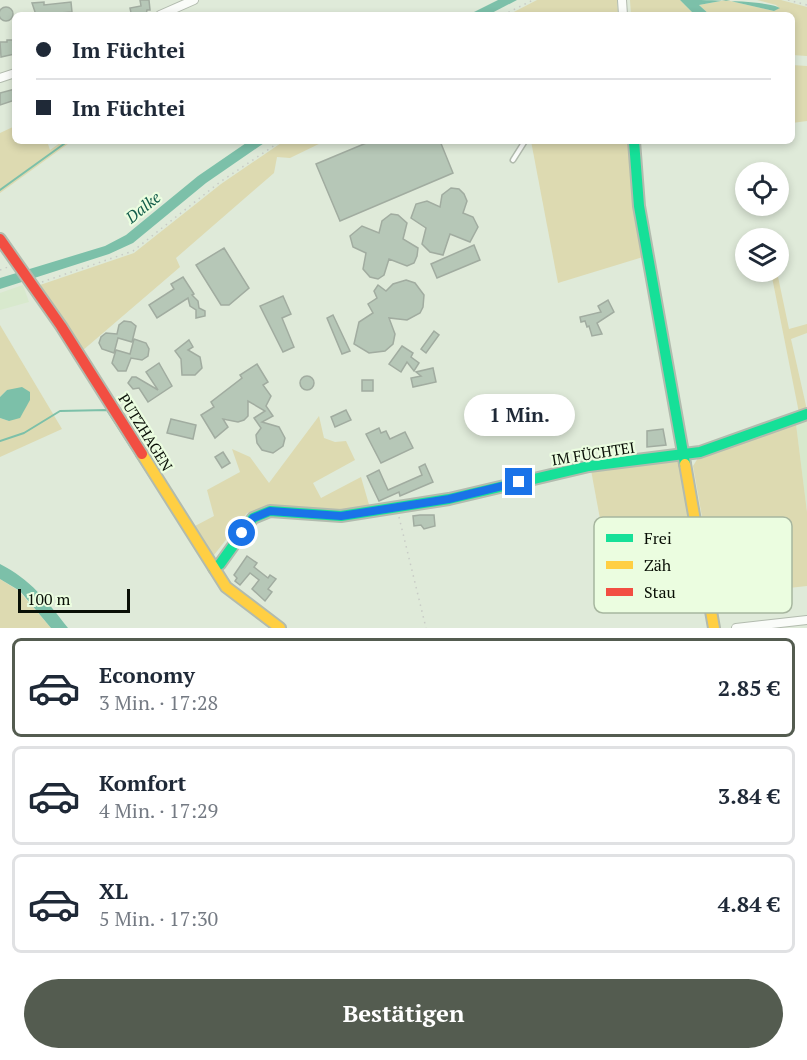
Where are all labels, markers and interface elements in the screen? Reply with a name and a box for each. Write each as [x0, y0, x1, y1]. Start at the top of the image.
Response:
text: Im Füchtei [72, 35, 185, 64]
text: Im Füchtei [72, 93, 185, 122]
map controls [735, 162, 789, 282]
button: locate [735, 162, 789, 216]
water label: Dalke [120, 186, 165, 228]
button: layers [735, 228, 789, 282]
street label: PUTZHAGEN [114, 390, 178, 474]
callout: 1 Min. [464, 395, 574, 437]
text: 1 Min. [489, 401, 550, 428]
street label: IM FÜCHTEI [550, 437, 636, 469]
route end [505, 468, 532, 495]
legend [594, 517, 792, 613]
route start [228, 519, 255, 546]
text: Frei [644, 527, 672, 549]
text: Zäh [644, 554, 672, 576]
text: Stau [644, 581, 676, 603]
scale bar [18, 586, 130, 614]
text: 100 m [27, 588, 70, 610]
text: Economy [99, 660, 195, 689]
icon: car [27, 661, 81, 715]
text: 2.85 € [718, 673, 780, 702]
text: 3 Min. · 17:28 [99, 689, 218, 716]
text: Komfort [99, 768, 186, 797]
icon: car [27, 769, 81, 823]
text: 3.84 € [718, 781, 780, 810]
text: 4 Min. · 17:29 [99, 797, 218, 824]
text: XL [99, 876, 128, 905]
icon: car [27, 877, 81, 931]
text: 4.84 € [718, 889, 780, 918]
text: 5 Min. · 17:30 [99, 905, 218, 932]
button: Bestätigen [24, 979, 783, 1048]

